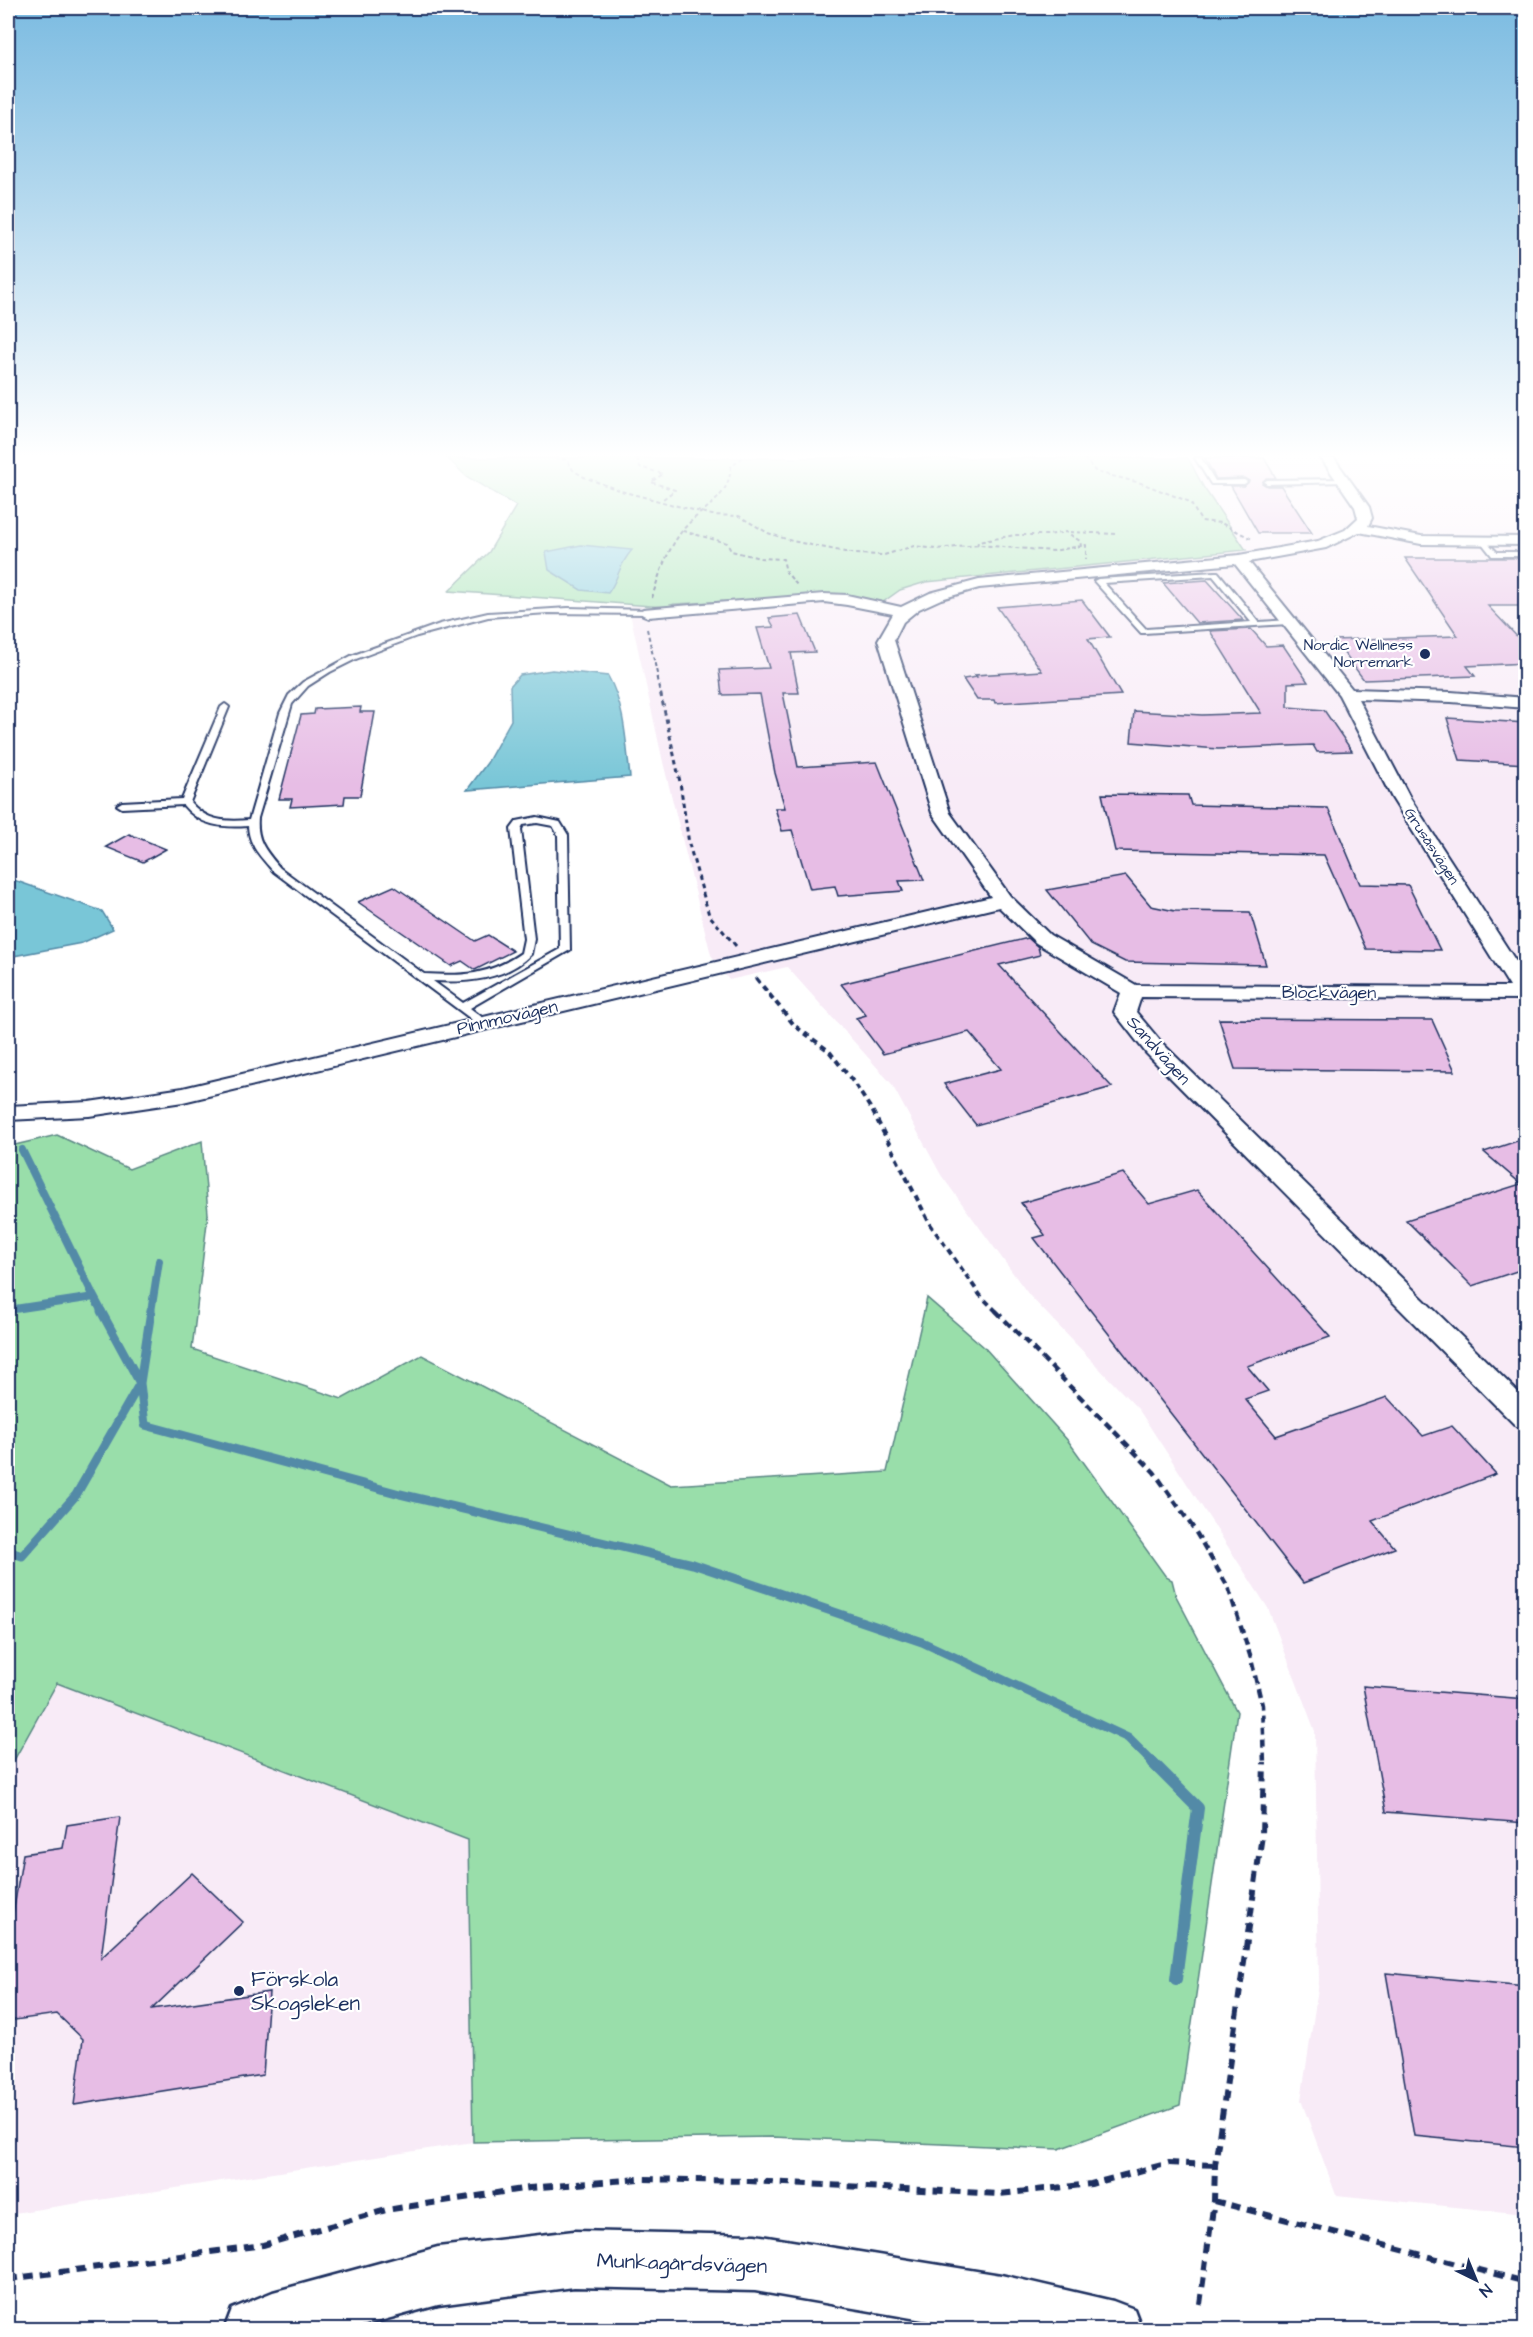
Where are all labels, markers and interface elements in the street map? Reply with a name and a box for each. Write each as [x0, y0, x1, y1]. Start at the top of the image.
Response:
place label: Nordic Wellness Norremark [1304, 635, 1413, 673]
marker: Nordic Wellness Norremark [1418, 647, 1432, 661]
street label: Grusåsvägen [1398, 804, 1465, 890]
street label: Blockvägen [1282, 980, 1376, 1006]
street label: Pinnmovägen [454, 994, 560, 1042]
street label: Sandvägen [1120, 1010, 1197, 1091]
place label: Förskola Skogsleken [251, 1965, 360, 2020]
marker: Förskola Skogsleken [232, 1984, 246, 1998]
street label: Munkagårdsvägen [596, 2246, 768, 2283]
north arrow [1446, 2250, 1506, 2310]
text: N [1474, 2279, 1497, 2302]

